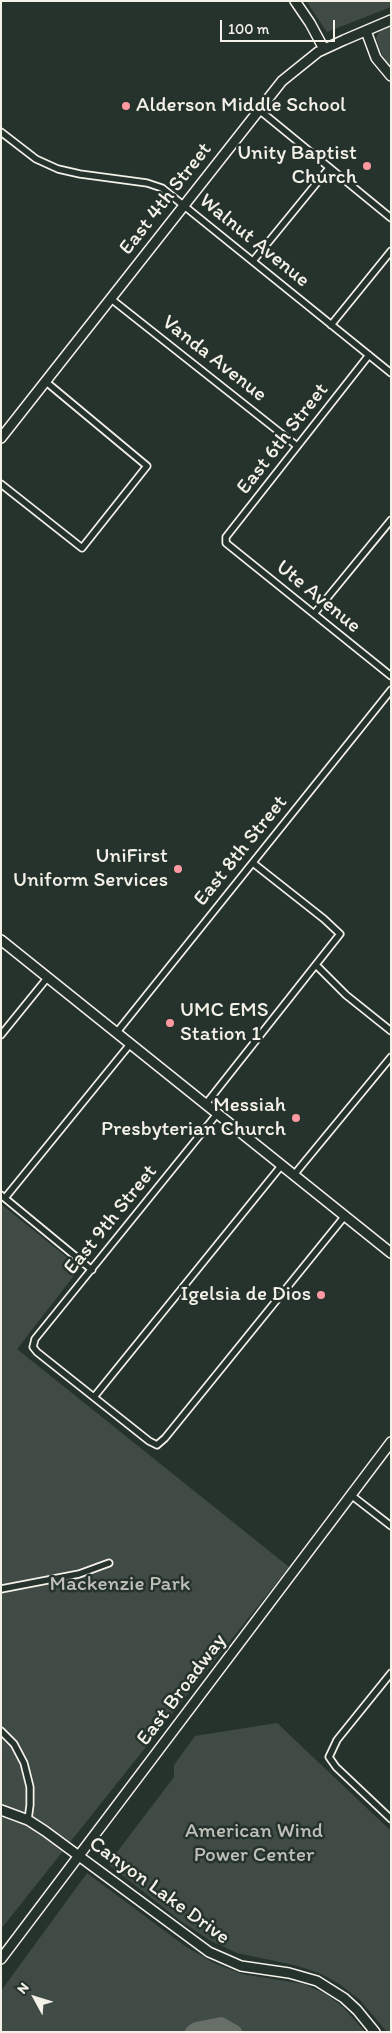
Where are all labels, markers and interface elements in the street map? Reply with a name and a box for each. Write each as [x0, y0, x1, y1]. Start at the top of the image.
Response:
scale bar [222, 10, 337, 42]
text: 100 m [228, 20, 269, 38]
place label: Alderson Middle School [136, 93, 346, 119]
marker: Alderson Middle School [120, 100, 132, 112]
street label: East 4th Street [114, 138, 218, 260]
place label: Unity Baptist Church [237, 141, 357, 191]
marker: Unity Baptist Church [361, 160, 373, 172]
street label: Walnut Avenue [194, 189, 314, 293]
street label: Vanda Avenue [156, 310, 272, 408]
street label: East 6th Street [232, 378, 334, 500]
street label: Ute Avenue [270, 555, 366, 639]
street label: East 8th Street [189, 791, 293, 911]
place label: UniFirst Uniform Services [13, 844, 168, 894]
marker: UniFirst Uniform Services [172, 863, 184, 875]
place label: UMC EMS Station 1 [180, 998, 269, 1048]
marker: UMC EMS Station 1 [164, 1017, 176, 1029]
place label: Messiah Presbyterian Church [101, 1093, 286, 1143]
marker: Messiah Presbyterian Church [290, 1112, 302, 1124]
street label: East 9th Street [59, 1160, 163, 1280]
place label: Igelsia de Dios [180, 1282, 311, 1308]
marker: Igelsia de Dios [315, 1289, 327, 1301]
park label: Mackenzie Park [49, 1572, 191, 1598]
street label: East Broadway [132, 1629, 232, 1751]
park label: American Wind Power Center [185, 1819, 323, 1869]
street label: Canyon Lake Drive [84, 1831, 234, 1951]
north arrow [10, 1973, 60, 2023]
text: N [13, 1979, 33, 1997]

